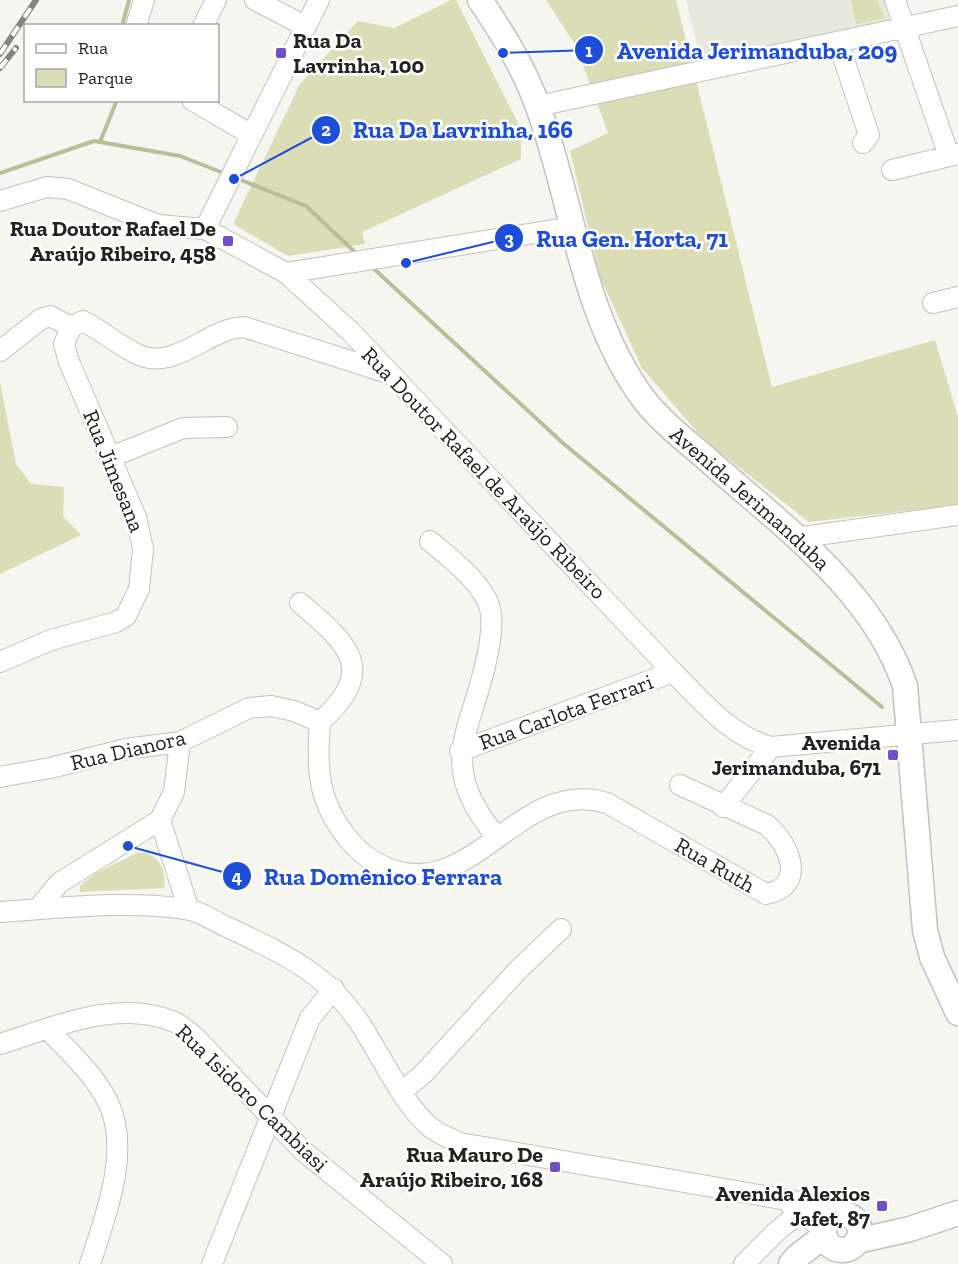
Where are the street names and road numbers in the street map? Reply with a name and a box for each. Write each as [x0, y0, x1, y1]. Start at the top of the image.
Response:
street label: Rua Doutor Rafael de Araújo Ribeiro [356, 341, 612, 605]
street label: Rua Jimesana [77, 406, 151, 537]
street label: Avenida Jerimanduba [665, 420, 837, 576]
street label: Rua Carlota Ferrari [475, 668, 657, 756]
street label: Rua Dianora [68, 724, 189, 776]
street label: Rua Ruth [670, 831, 760, 899]
street label: Rua Isidoro Cambiasi [170, 1018, 334, 1178]

